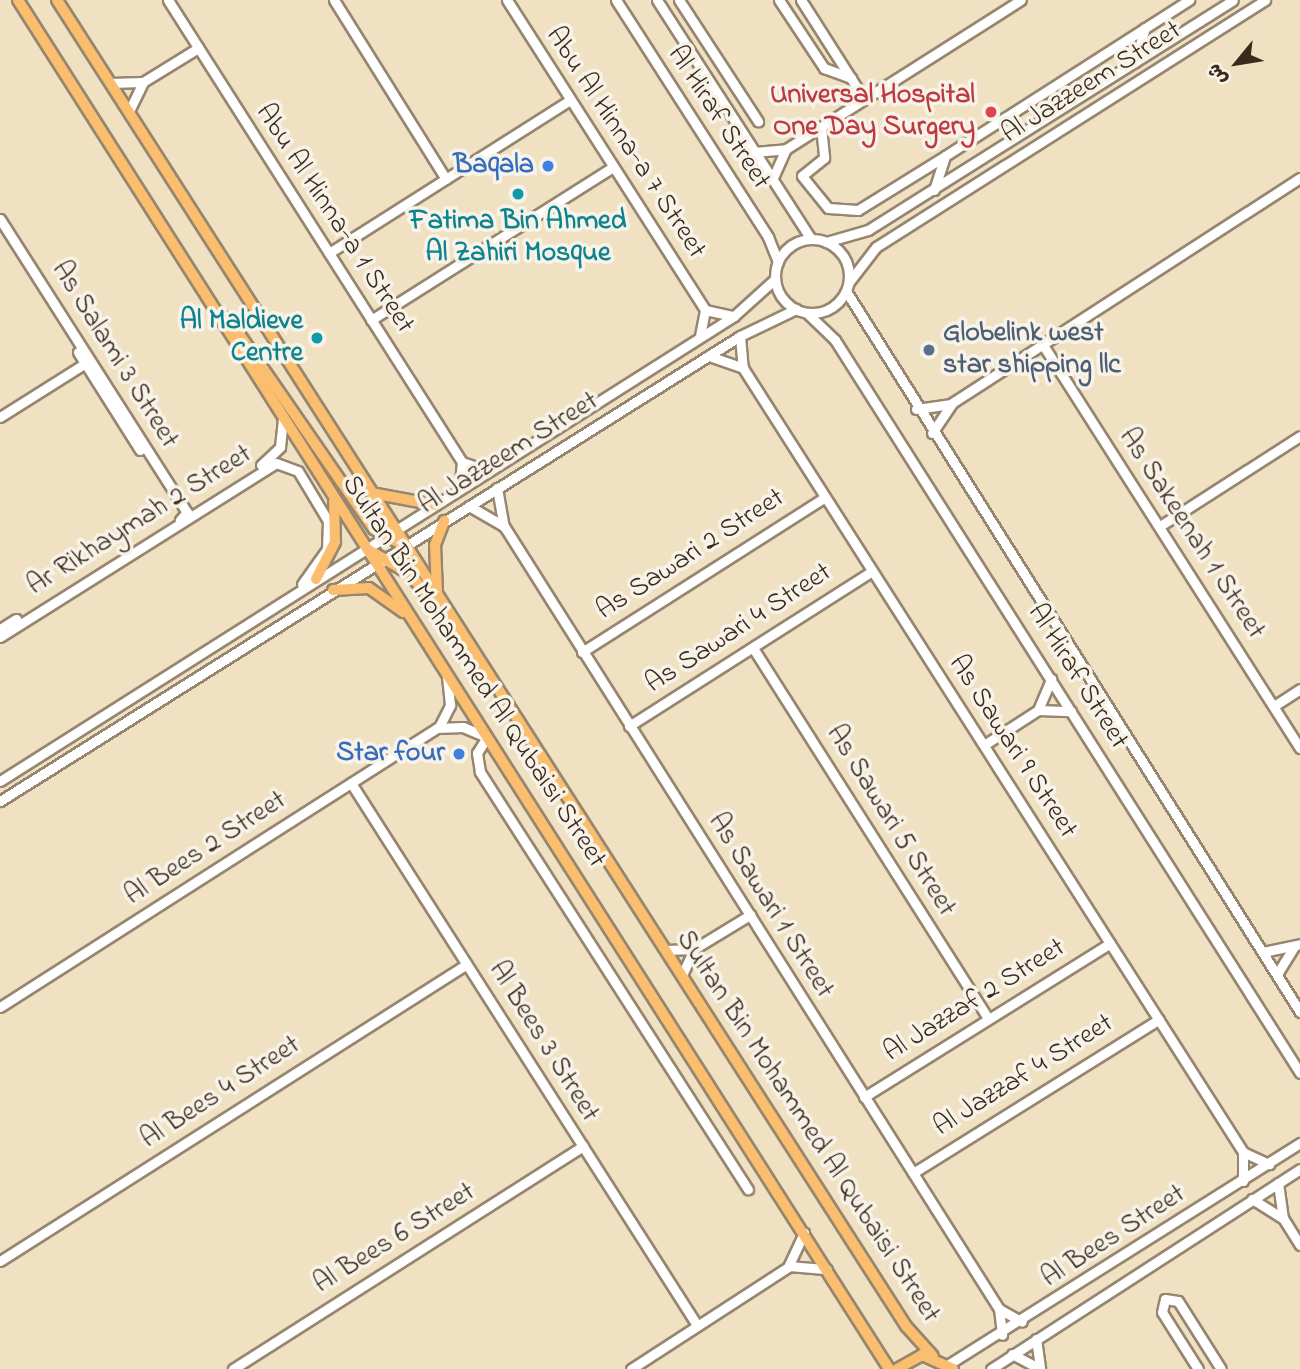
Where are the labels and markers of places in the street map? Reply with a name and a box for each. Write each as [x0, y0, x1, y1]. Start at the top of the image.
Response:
place label: Universal Hospital One Day Surgery [770, 79, 975, 145]
marker: Universal Hospital One Day Surgery [981, 102, 1001, 122]
place label: Baqala [453, 149, 534, 183]
marker: Baqala [540, 158, 556, 174]
marker: Fatima Bin Ahmed Al Zahiri Mosque [510, 186, 526, 202]
place label: Fatima Bin Ahmed Al Zahiri Mosque [410, 205, 626, 271]
place label: Al Maldieve Centre [180, 305, 303, 371]
place label: Globelink west star shipping llc [943, 317, 1121, 383]
marker: Al Maldieve Centre [309, 330, 325, 346]
marker: Globelink west star shipping llc [921, 342, 937, 358]
place label: Star four [336, 737, 445, 771]
marker: Star four [451, 746, 467, 762]

